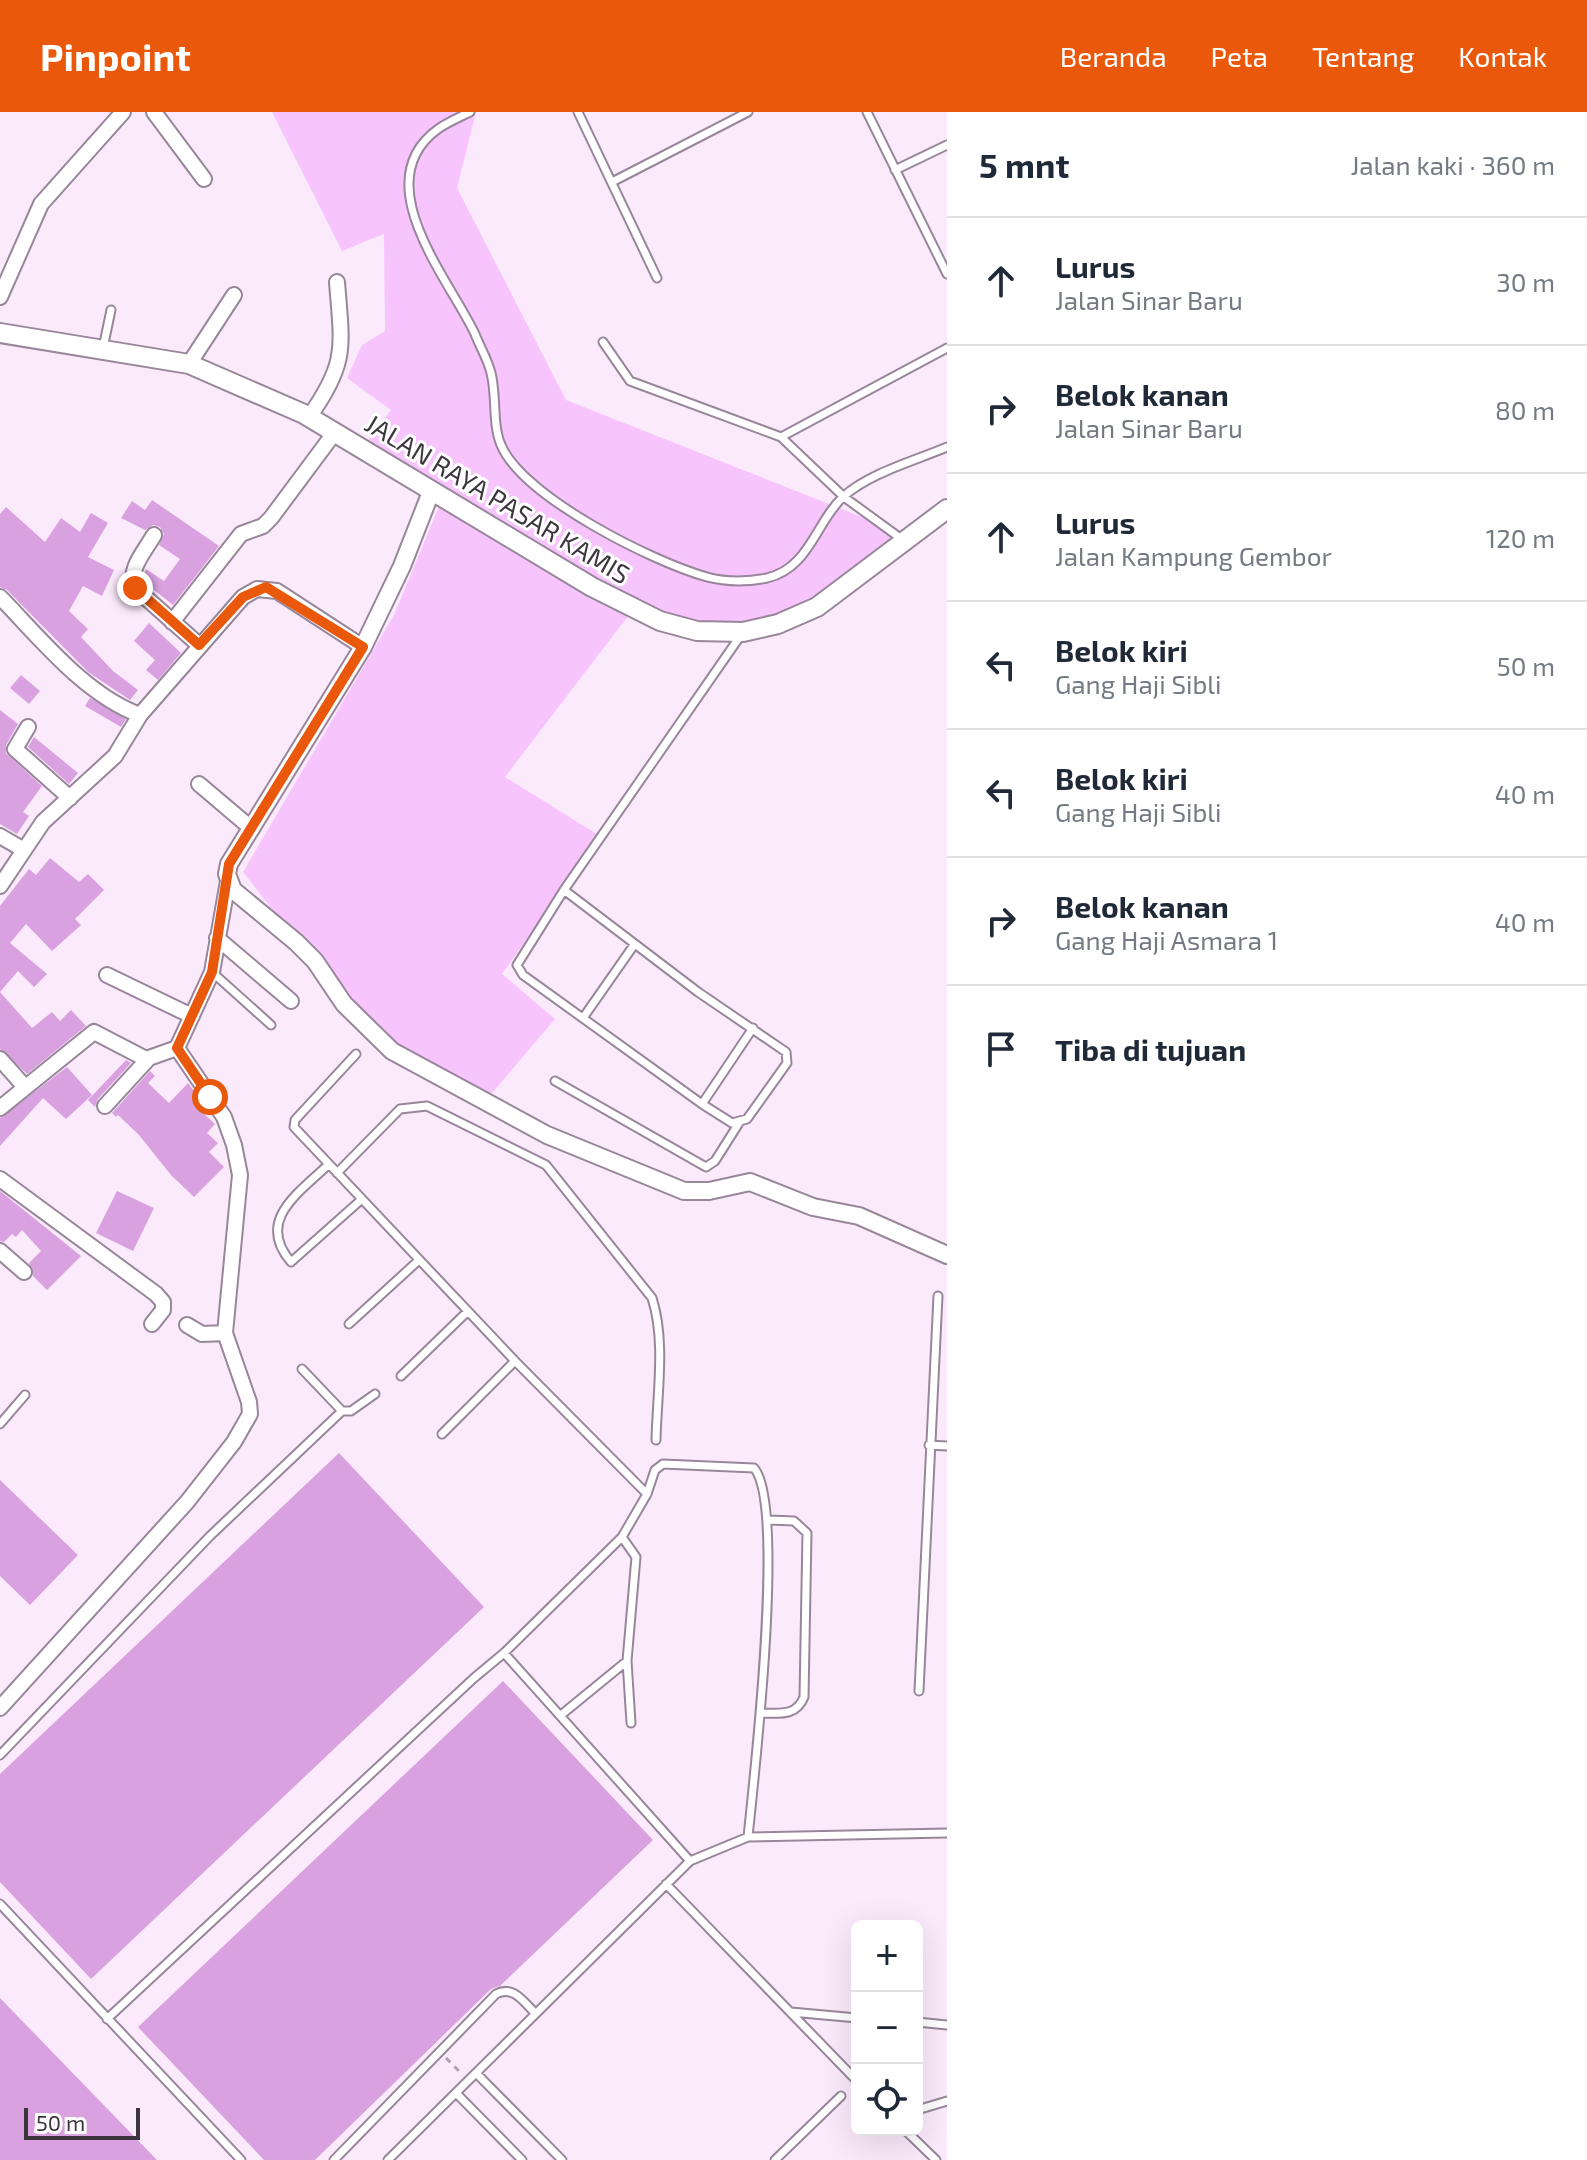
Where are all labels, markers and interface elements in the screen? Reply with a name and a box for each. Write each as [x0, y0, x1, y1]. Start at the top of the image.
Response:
text: Pinpoint [40, 33, 191, 79]
text: Beranda [1060, 39, 1167, 73]
text: Peta [1211, 39, 1268, 73]
text: Tentang [1312, 39, 1414, 73]
text: Kontak [1458, 39, 1547, 73]
text: 5 mnt [979, 144, 1069, 185]
text: Jalan kaki · 360 m [1350, 149, 1555, 180]
text: Lurus [1055, 248, 1135, 284]
icon: ahead [979, 259, 1023, 303]
text: 30 m [1496, 266, 1555, 297]
text: Jalan Sinar Baru [1055, 284, 1243, 315]
text: Belok kanan [1055, 376, 1229, 412]
icon: right [979, 387, 1023, 431]
text: 80 m [1495, 394, 1555, 425]
street label: JALAN RAYA PASAR KAMIS [360, 407, 636, 589]
text: Jalan Sinar Baru [1055, 412, 1243, 443]
text: Lurus [1055, 504, 1135, 540]
icon: ahead [979, 515, 1023, 559]
text: 120 m [1486, 522, 1555, 553]
text: Jalan Kampung Gembor [1055, 540, 1332, 571]
route end [117, 570, 153, 606]
text: Belok kiri [1055, 632, 1188, 668]
icon: left [979, 643, 1023, 687]
text: 50 m [1497, 650, 1555, 681]
text: Gang Haji Sibli [1055, 668, 1221, 699]
text: Belok kiri [1055, 760, 1188, 796]
icon: left [979, 771, 1023, 815]
text: 40 m [1495, 778, 1555, 809]
text: Gang Haji Sibli [1055, 796, 1221, 827]
text: Belok kanan [1055, 888, 1229, 924]
icon: right [979, 899, 1023, 943]
text: 40 m [1495, 906, 1555, 937]
text: Gang Haji Asmara 1 [1055, 924, 1278, 955]
icon: arrive [979, 1027, 1023, 1071]
text: Tiba di tujuan [1055, 1031, 1246, 1067]
route start [192, 1079, 228, 1115]
map controls [851, 1920, 923, 2136]
button: + [851, 1920, 923, 1992]
button: − [851, 1992, 923, 2064]
button: locate [851, 2064, 923, 2136]
scale bar [24, 2104, 140, 2140]
text: 50 m [36, 2109, 85, 2135]

